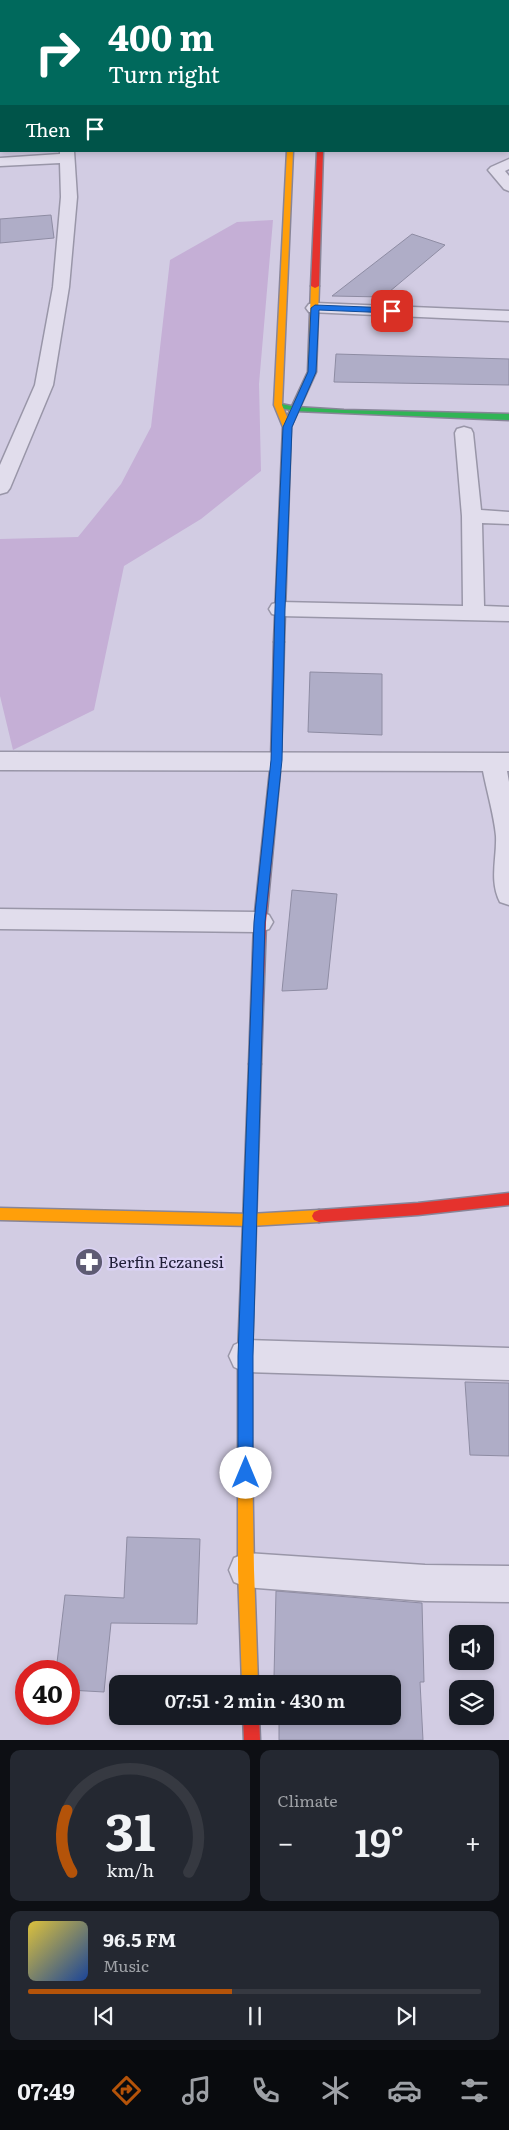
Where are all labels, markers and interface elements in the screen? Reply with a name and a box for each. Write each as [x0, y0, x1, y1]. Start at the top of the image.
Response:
text: 400 m [108, 10, 214, 62]
icon: right [25, 20, 90, 85]
text: Turn right [108, 57, 220, 90]
text: Then [25, 115, 71, 143]
icon: arrive [81, 115, 109, 143]
pin [371, 290, 413, 332]
icon: arrive [378, 297, 406, 325]
pharmacy icon: Berfin Eczanesi [74, 1247, 104, 1277]
place label: Berfin Eczanesi [108, 1249, 224, 1273]
position arrow [219, 1446, 271, 1498]
map controls [449, 1625, 494, 1725]
button: sound [449, 1625, 494, 1670]
speed limit sign: 40 [15, 1660, 80, 1725]
button: layers [449, 1680, 494, 1725]
text: 07:51 · 2 min · 430 m [165, 1686, 345, 1714]
text: Climate [278, 1788, 338, 1812]
text: 31 [104, 1790, 155, 1867]
text: 19° [354, 1812, 404, 1869]
text: − [278, 1820, 294, 1862]
text: + [465, 1820, 481, 1862]
text: km/h [106, 1856, 154, 1883]
text: 96.5 FM [103, 1925, 176, 1953]
text: Music [103, 1953, 149, 1977]
icon: previous [90, 2002, 118, 2030]
icon: pause [241, 2002, 269, 2030]
icon: next [392, 2002, 420, 2030]
icon: directions [109, 2073, 144, 2108]
icon: music [179, 2073, 214, 2108]
icon: phone [248, 2073, 283, 2108]
icon: climate [318, 2073, 353, 2108]
icon: car [387, 2073, 422, 2108]
icon: filters [457, 2073, 492, 2108]
text: 07:49 [17, 2074, 75, 2107]

